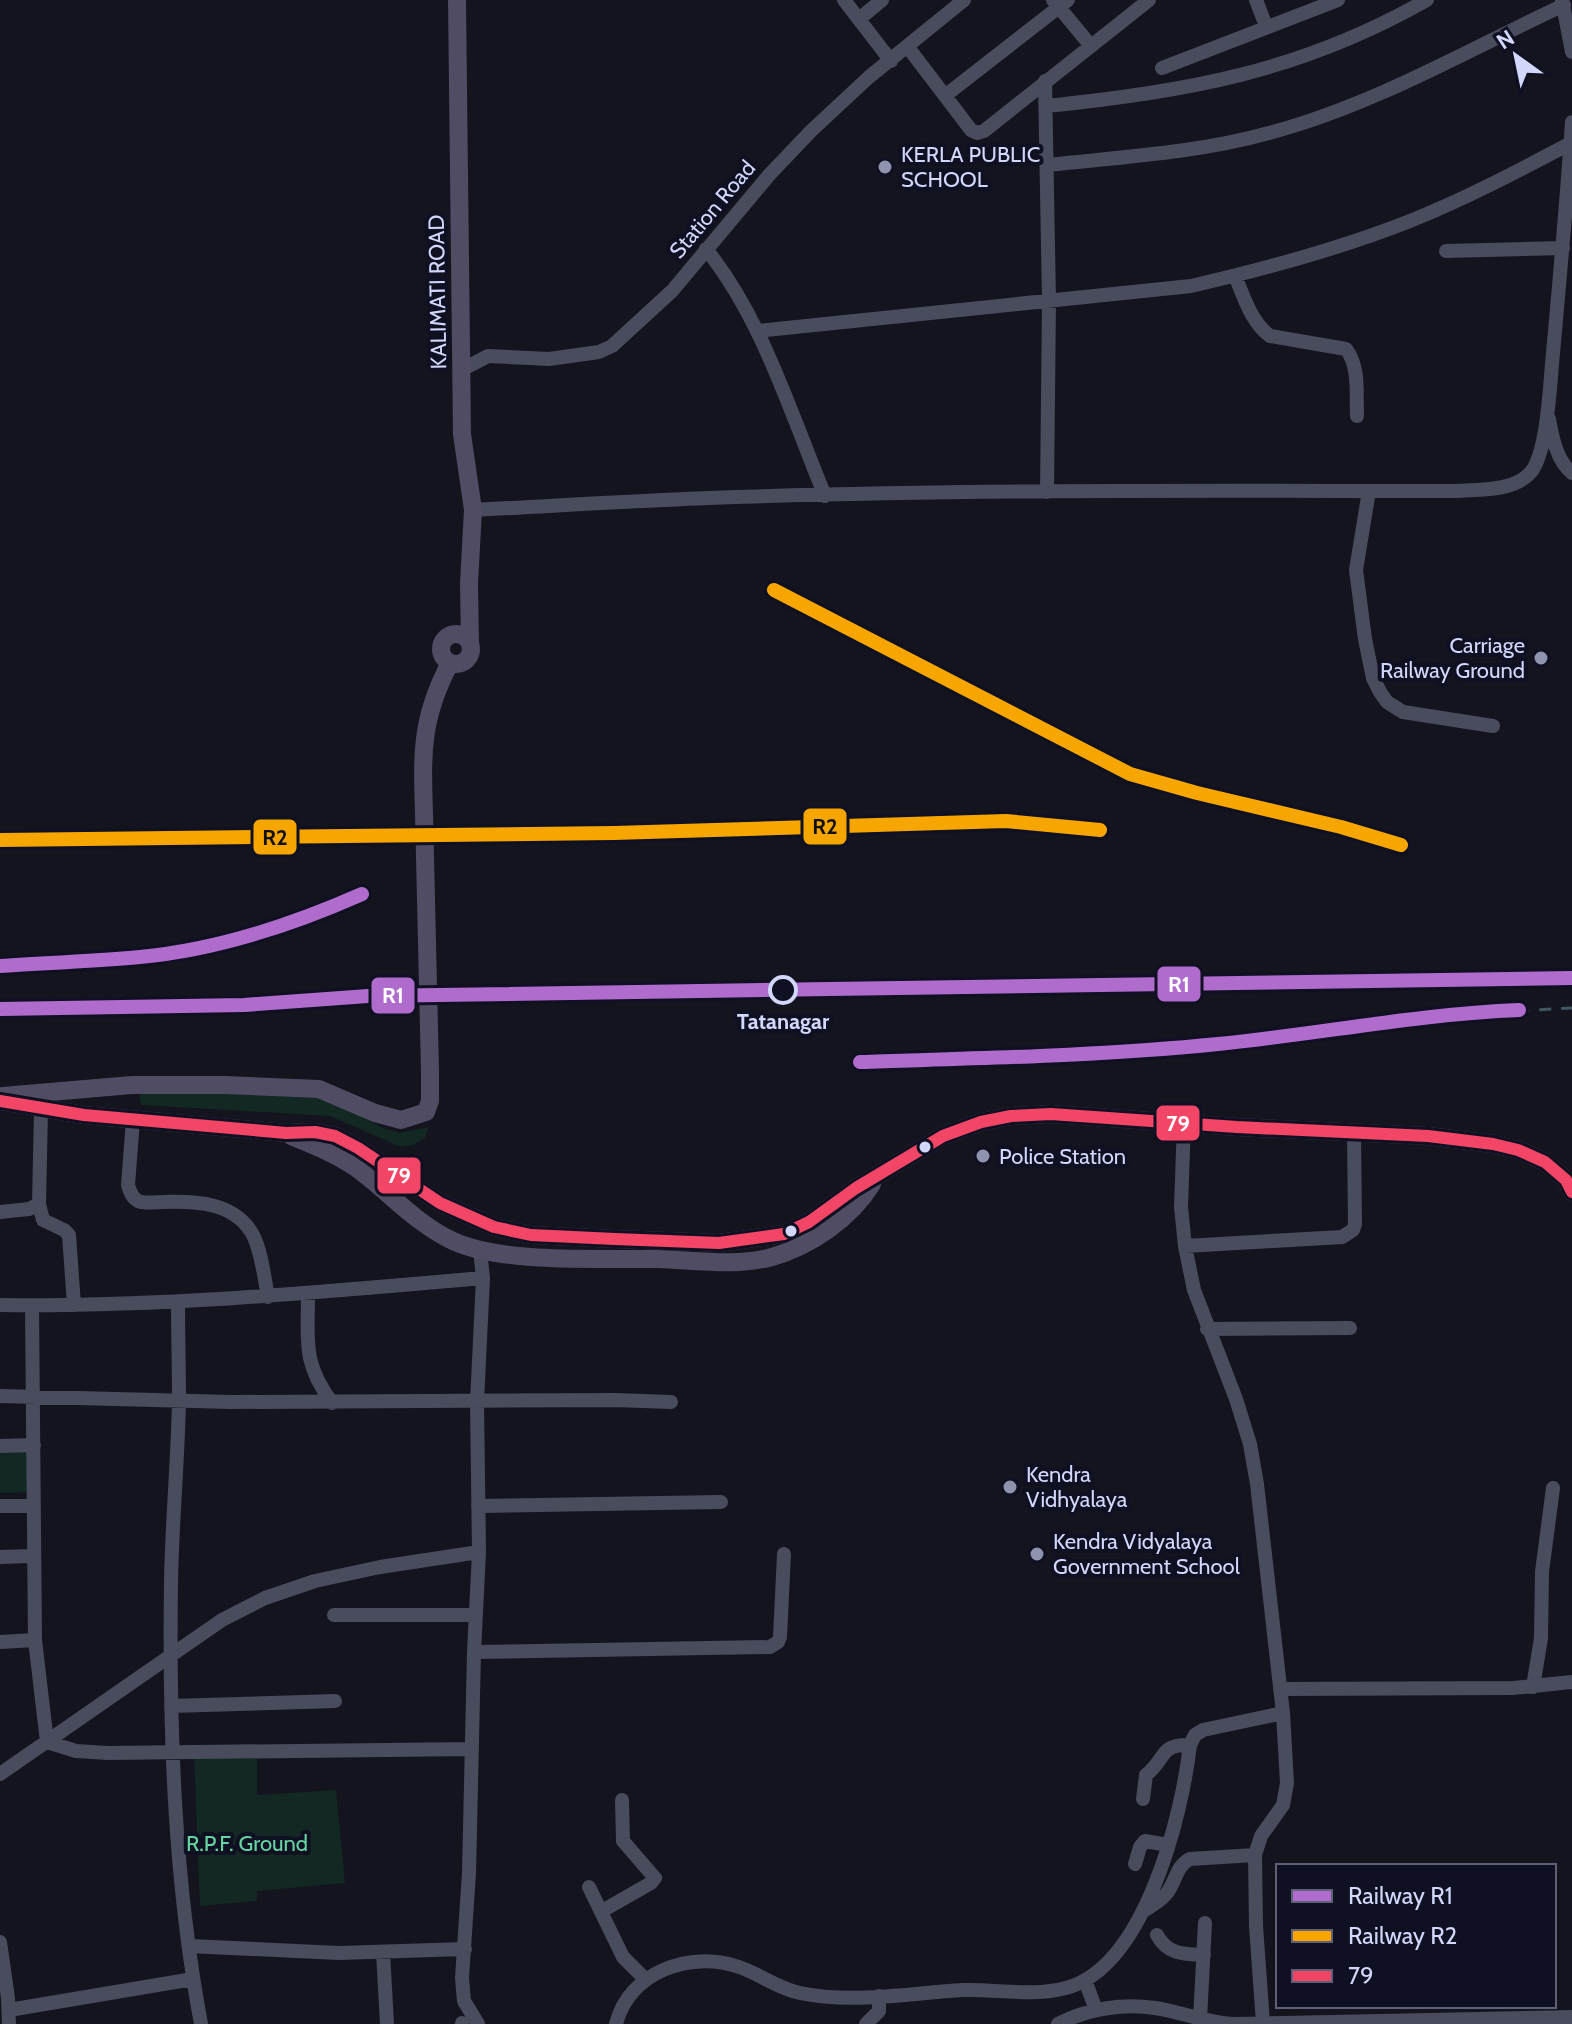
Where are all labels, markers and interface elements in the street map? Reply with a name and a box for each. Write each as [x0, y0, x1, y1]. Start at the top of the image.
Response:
north arrow [1476, 16, 1556, 96]
text: N [1492, 24, 1519, 55]
place label: KERLA PUBLIC SCHOOL [901, 141, 1040, 193]
street label: Station Road [664, 155, 761, 264]
marker: KERLA PUBLIC SCHOOL [876, 158, 894, 176]
street label: KALIMATI ROAD [423, 214, 452, 369]
place label: Carriage Railway Ground [1380, 632, 1525, 684]
marker: Carriage Railway Ground [1532, 649, 1550, 667]
line badge: R2 [802, 807, 848, 846]
text: R2 [812, 813, 838, 840]
line badge: R2 [252, 818, 298, 856]
text: R2 [262, 824, 288, 851]
line badge: R1 [1156, 965, 1202, 1003]
text: R1 [1168, 971, 1190, 998]
line badge: R1 [370, 976, 416, 1015]
marker: Tatanagar [769, 976, 797, 1004]
text: R1 [382, 982, 404, 1009]
place label: Tatanagar [737, 1008, 830, 1035]
line badge: 79 [1155, 1104, 1201, 1142]
text: 79 [1166, 1110, 1190, 1137]
unlabelled marker [917, 1139, 933, 1155]
place label: Police Station [999, 1143, 1126, 1170]
marker: Police Station [974, 1147, 992, 1165]
line badge: 79 [376, 1156, 422, 1195]
text: 79 [387, 1162, 411, 1189]
unlabelled marker [783, 1223, 799, 1239]
place label: Kendra Vidhyalaya [1026, 1461, 1128, 1513]
marker: Kendra Vidhyalaya [1001, 1478, 1019, 1496]
place label: Kendra Vidyalaya Government School [1053, 1528, 1241, 1580]
marker: Kendra Vidyalaya Government School [1028, 1545, 1046, 1563]
park label: R.P.F. Ground [186, 1830, 308, 1857]
legend [1276, 1864, 1556, 2008]
text: Railway R1 [1348, 1881, 1453, 1910]
text: Railway R2 [1348, 1921, 1457, 1950]
text: 79 [1348, 1961, 1374, 1990]

